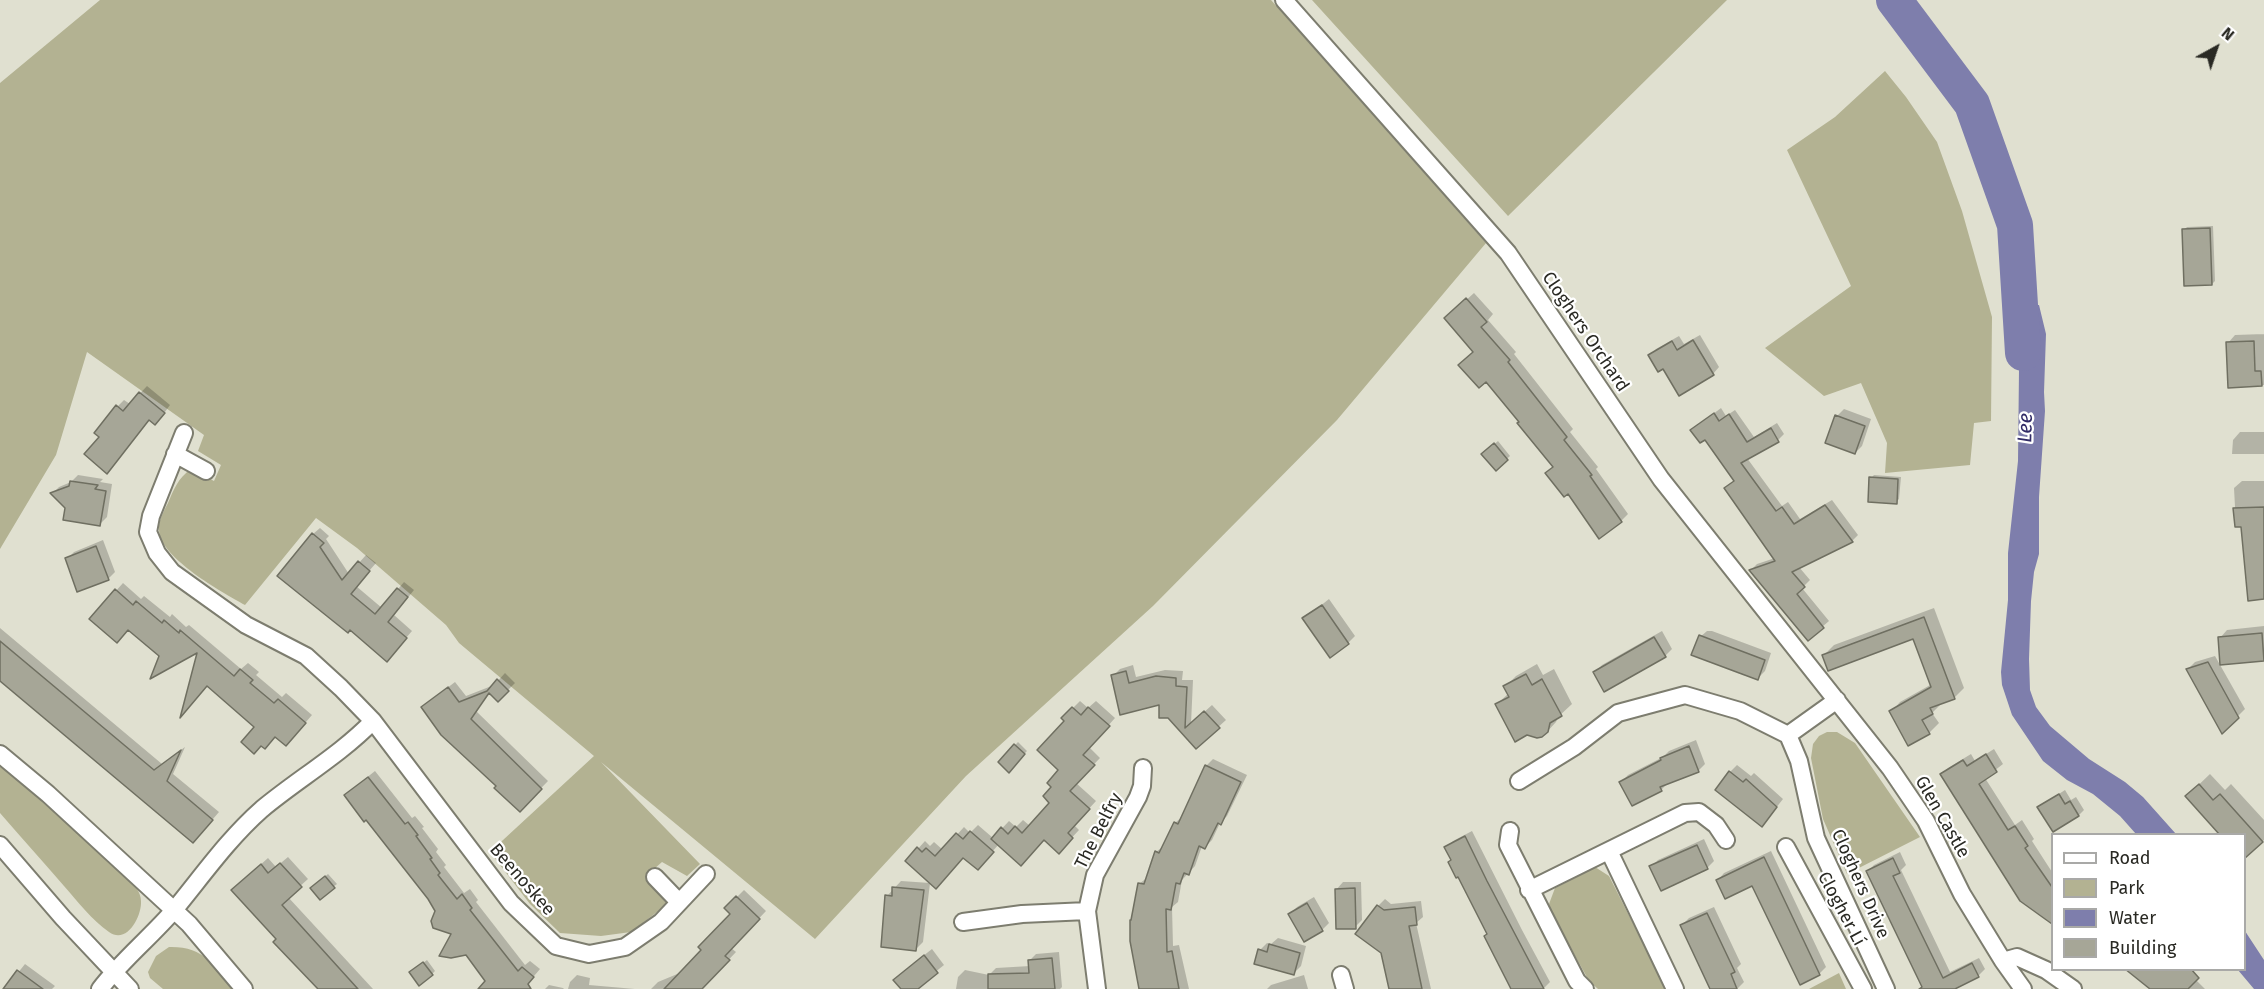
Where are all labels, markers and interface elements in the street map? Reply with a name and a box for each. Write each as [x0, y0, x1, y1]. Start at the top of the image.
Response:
north arrow [2186, 18, 2246, 78]
text: N [2218, 23, 2238, 45]
street label: Cloghers Orchard [1537, 268, 1633, 396]
water label: Lee [2014, 413, 2038, 443]
street label: Glen Castle [1910, 772, 1974, 862]
street label: The Belfry [1071, 789, 1127, 873]
street label: Cloghers Drive [1826, 826, 1894, 942]
legend [2051, 833, 2246, 971]
street label: Beenoskee [485, 839, 559, 921]
text: Road [2109, 847, 2151, 869]
street label: Clogher Lí [1812, 868, 1870, 950]
text: Park [2109, 877, 2144, 899]
text: Water [2109, 907, 2156, 929]
text: Building [2109, 937, 2176, 959]

